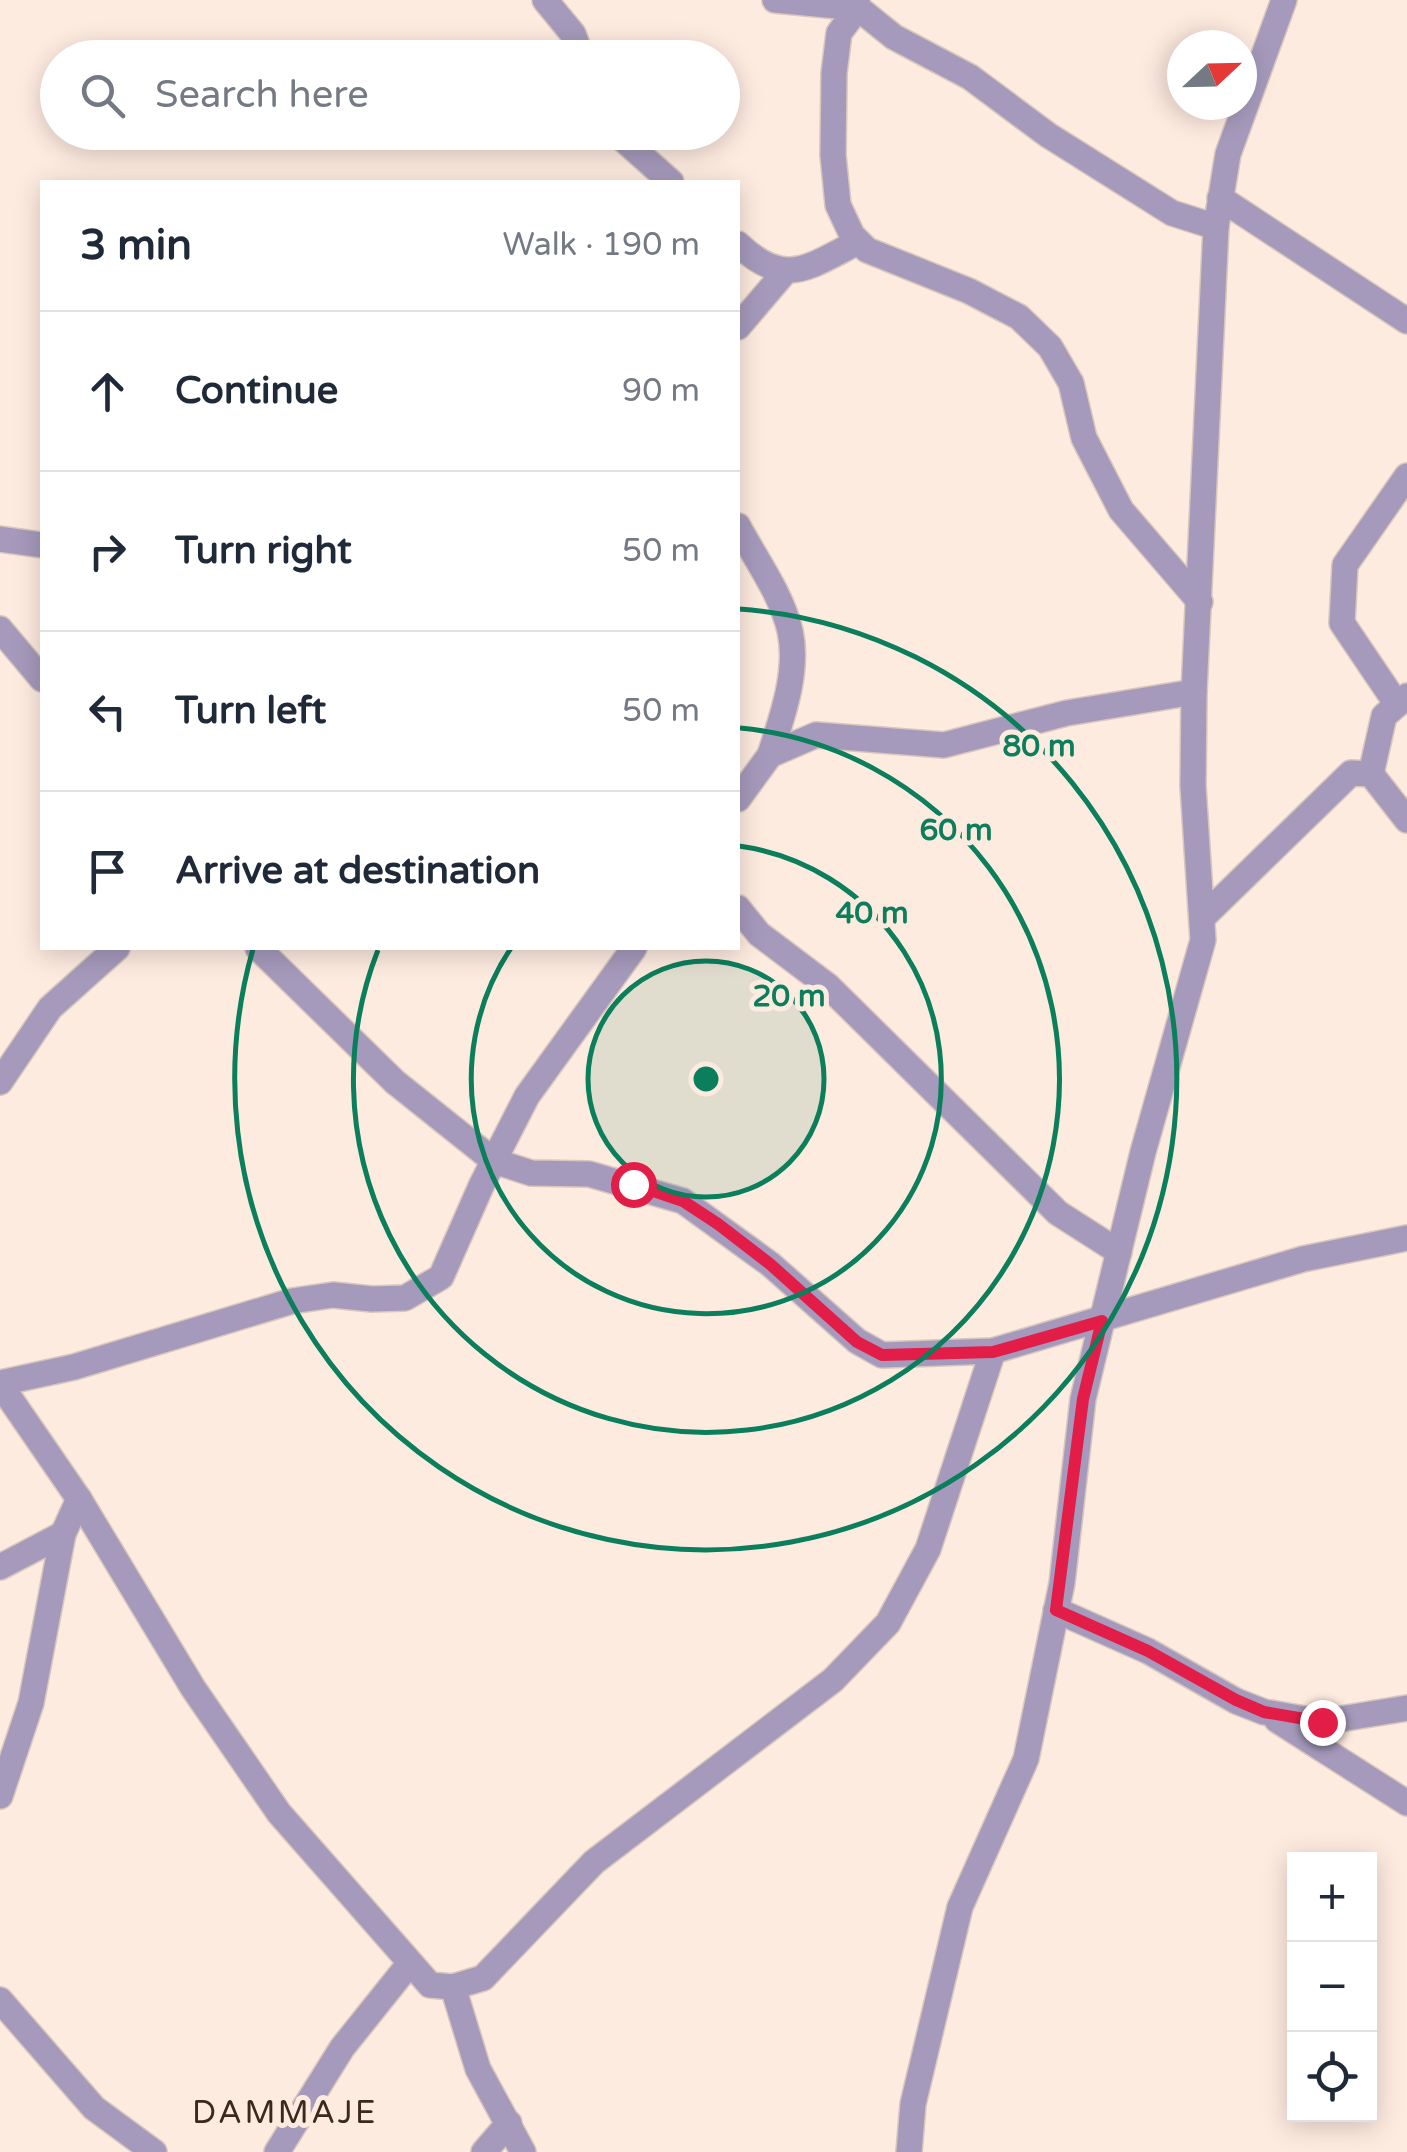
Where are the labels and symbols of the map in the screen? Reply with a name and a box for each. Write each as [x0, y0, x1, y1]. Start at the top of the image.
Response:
north arrow [1167, 30, 1257, 120]
text: 80 m [1002, 728, 1076, 765]
text: 60 m [919, 812, 993, 849]
text: 40 m [835, 895, 909, 932]
text: 20 m [752, 978, 826, 1015]
centre of rings [688, 1061, 724, 1097]
route start [611, 1162, 657, 1208]
route end [1300, 1700, 1346, 1746]
district label: DAMMAJE [192, 2094, 378, 2132]

